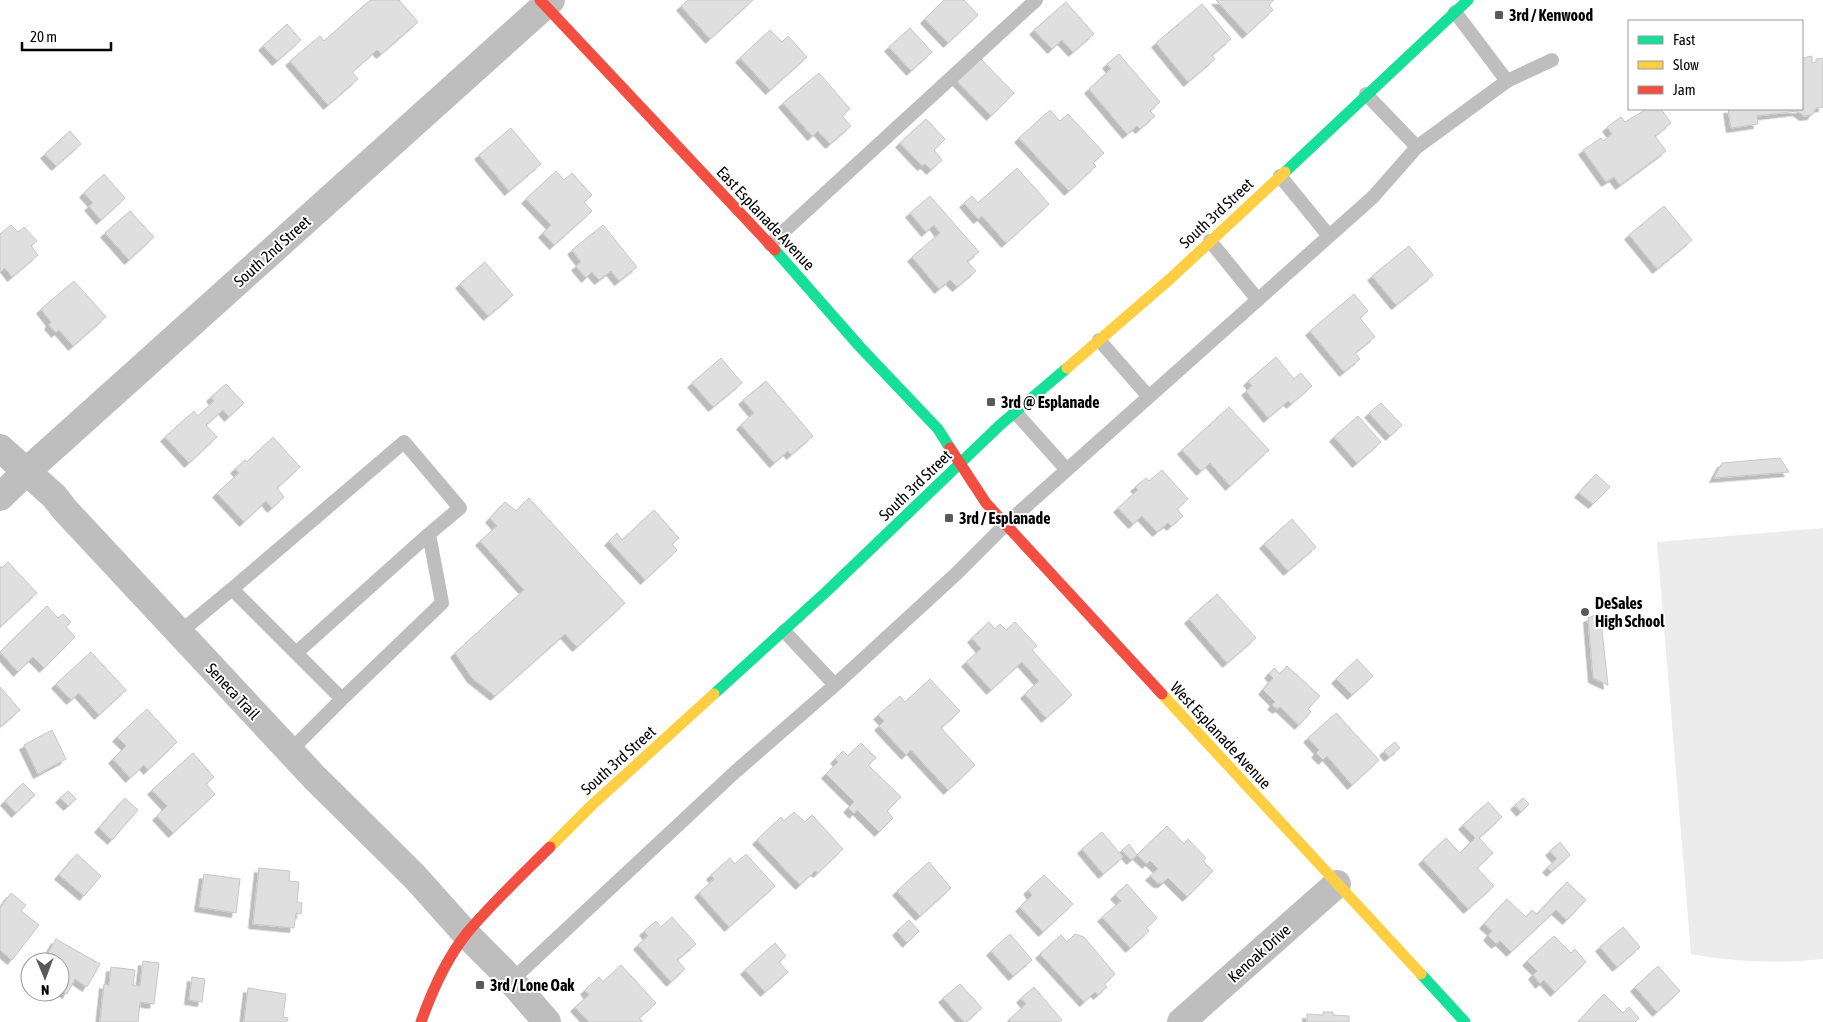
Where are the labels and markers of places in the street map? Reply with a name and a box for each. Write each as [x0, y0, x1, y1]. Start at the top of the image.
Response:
place label: 3rd / Kenwood [1509, 6, 1594, 24]
marker: 3rd / Kenwood [1493, 9, 1505, 21]
place label: 3rd @ Esplanade [1001, 393, 1099, 411]
marker: 3rd @ Esplanade [985, 396, 997, 408]
place label: 3rd / Esplanade [959, 509, 1050, 527]
marker: 3rd / Esplanade [943, 512, 955, 524]
place label: DeSales High School [1595, 594, 1665, 630]
marker: DeSales High School [1579, 606, 1591, 618]
place label: 3rd / Lone Oak [490, 976, 575, 994]
marker: 3rd / Lone Oak [474, 979, 486, 991]

